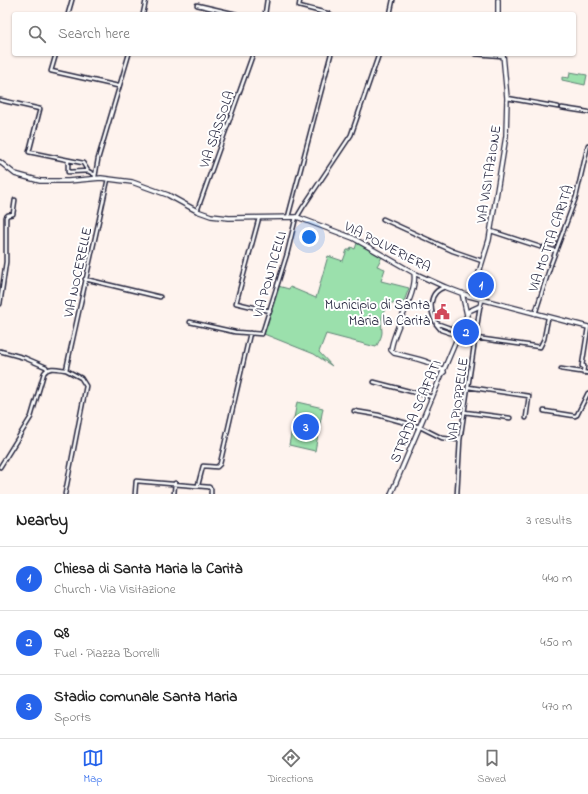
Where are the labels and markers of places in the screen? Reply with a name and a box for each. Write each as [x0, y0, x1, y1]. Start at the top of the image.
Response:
pin: 1 [468, 270, 494, 300]
place label: Municipio di Santa Maria la Carità [325, 295, 430, 332]
public building icon: Municipio di Santa Maria la Carità [433, 303, 451, 321]
pin: 2 [453, 317, 479, 347]
pin: 3 [293, 412, 319, 442]

